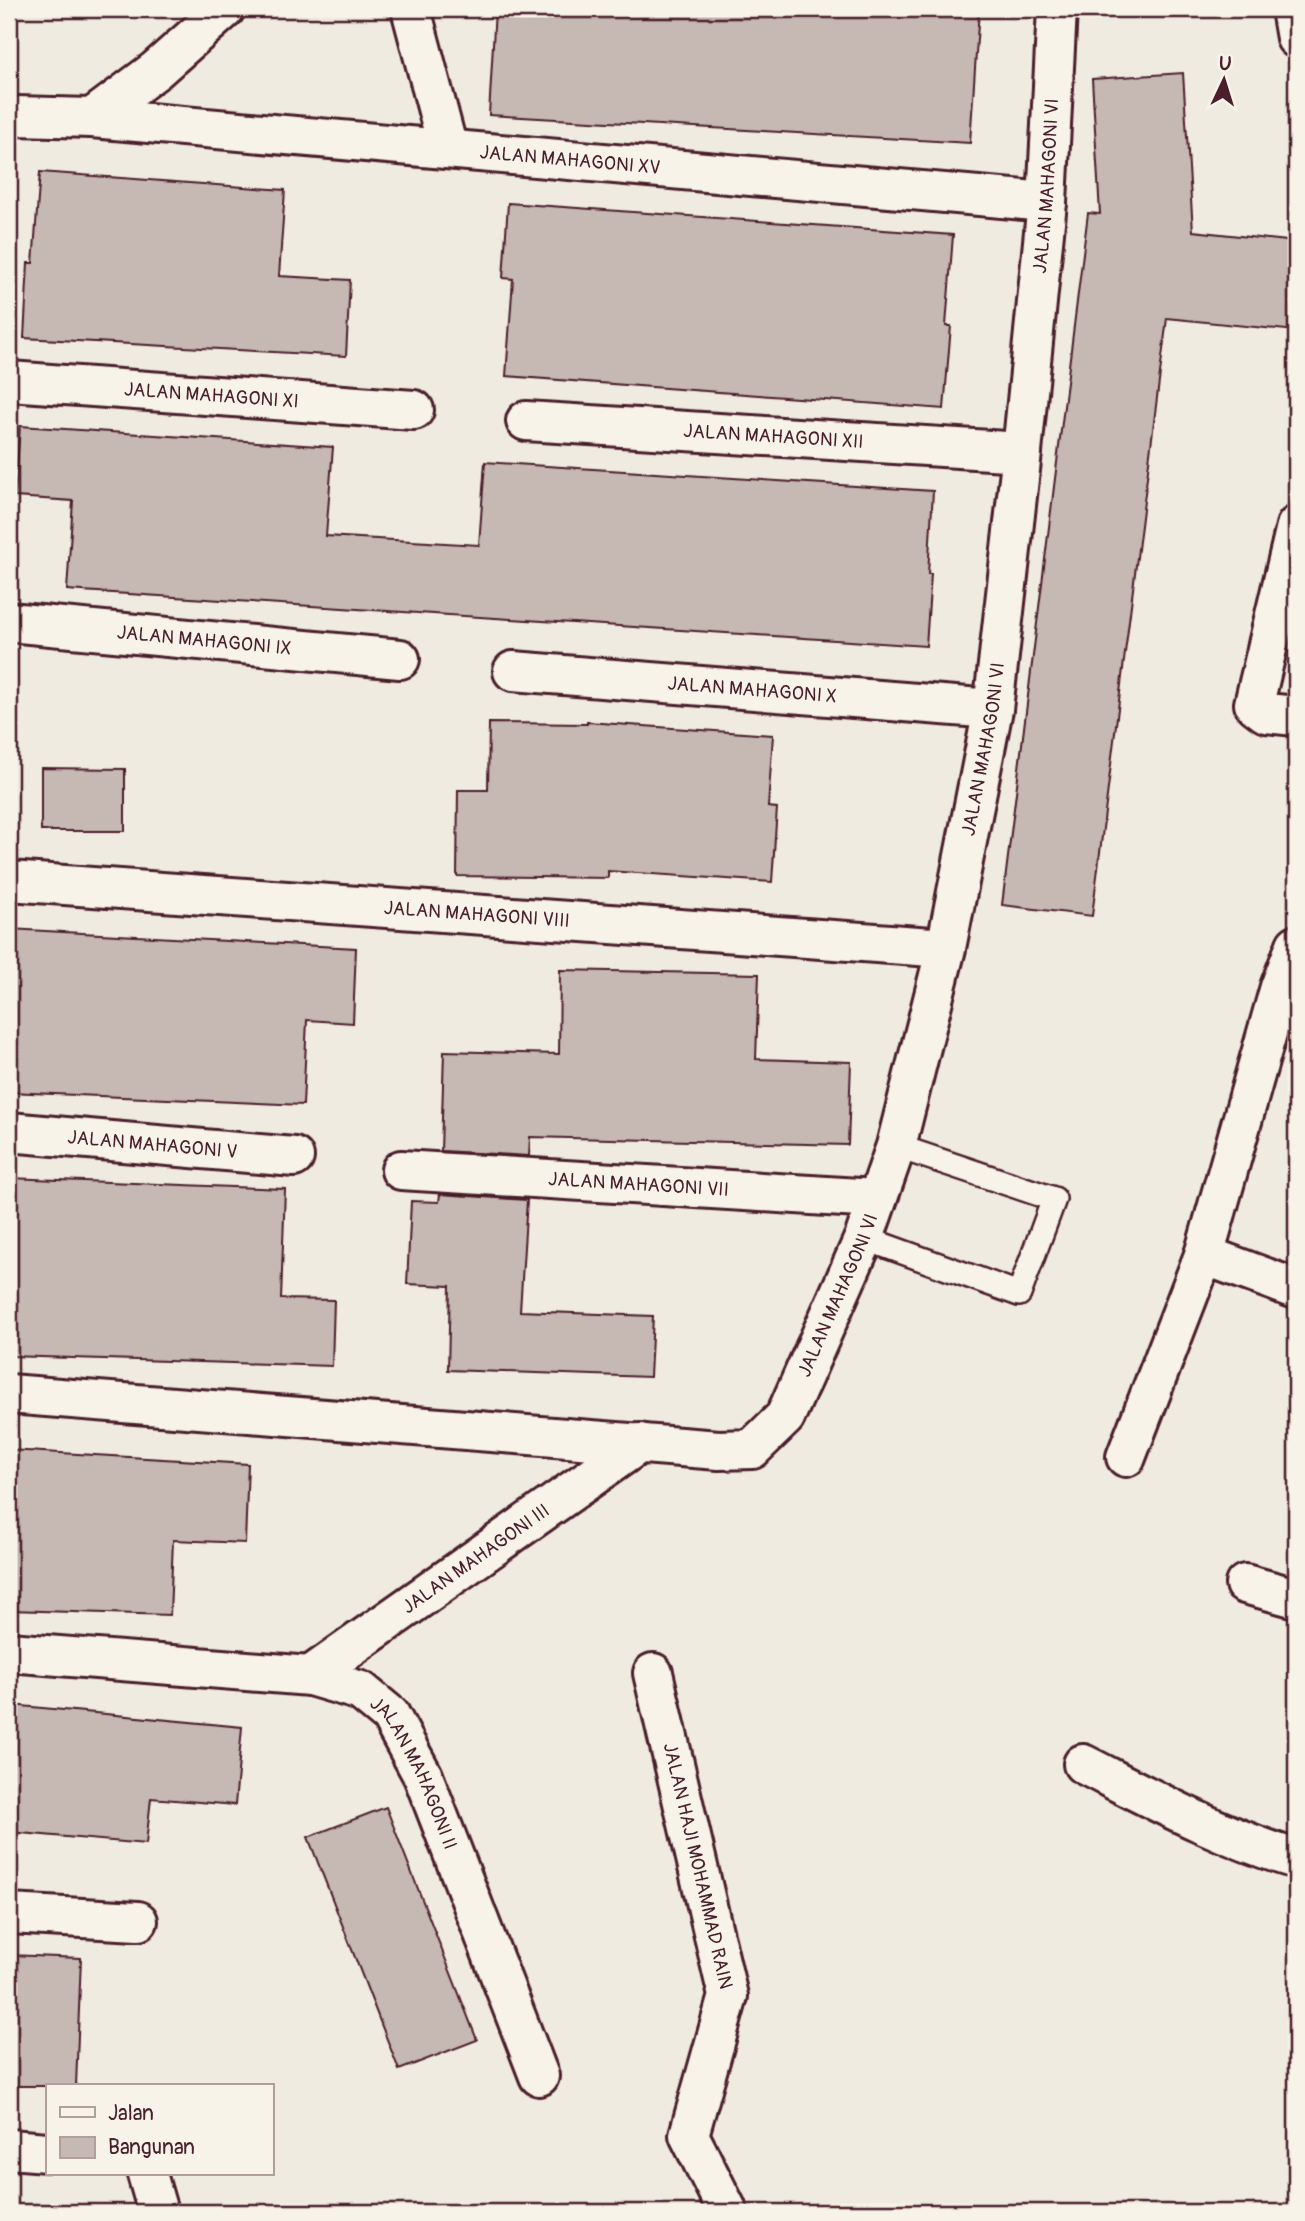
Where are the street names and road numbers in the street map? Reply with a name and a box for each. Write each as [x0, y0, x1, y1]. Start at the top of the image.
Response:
street label: JALAN MAHAGONI VI [1028, 98, 1064, 275]
street label: JALAN MAHAGONI XV [479, 140, 661, 180]
street label: JALAN MAHAGONI XI [123, 377, 300, 414]
street label: JALAN MAHAGONI XII [683, 419, 864, 454]
street label: JALAN MAHAGONI IX [116, 620, 292, 661]
street label: JALAN MAHAGONI VI [956, 661, 1010, 838]
street label: JALAN MAHAGONI X [667, 671, 838, 709]
street label: JALAN MAHAGONI VIII [383, 896, 571, 933]
street label: JALAN MAHAGONI V [67, 1125, 238, 1164]
street label: JALAN MAHAGONI VII [547, 1167, 730, 1202]
street label: JALAN MAHAGONI VI [792, 1210, 884, 1381]
street label: JALAN MAHAGONI III [397, 1499, 554, 1619]
street label: JALAN MAHAGONI II [365, 1691, 462, 1853]
street label: JALAN HAJI MOHAMMAD RAIN [658, 1740, 738, 1991]

